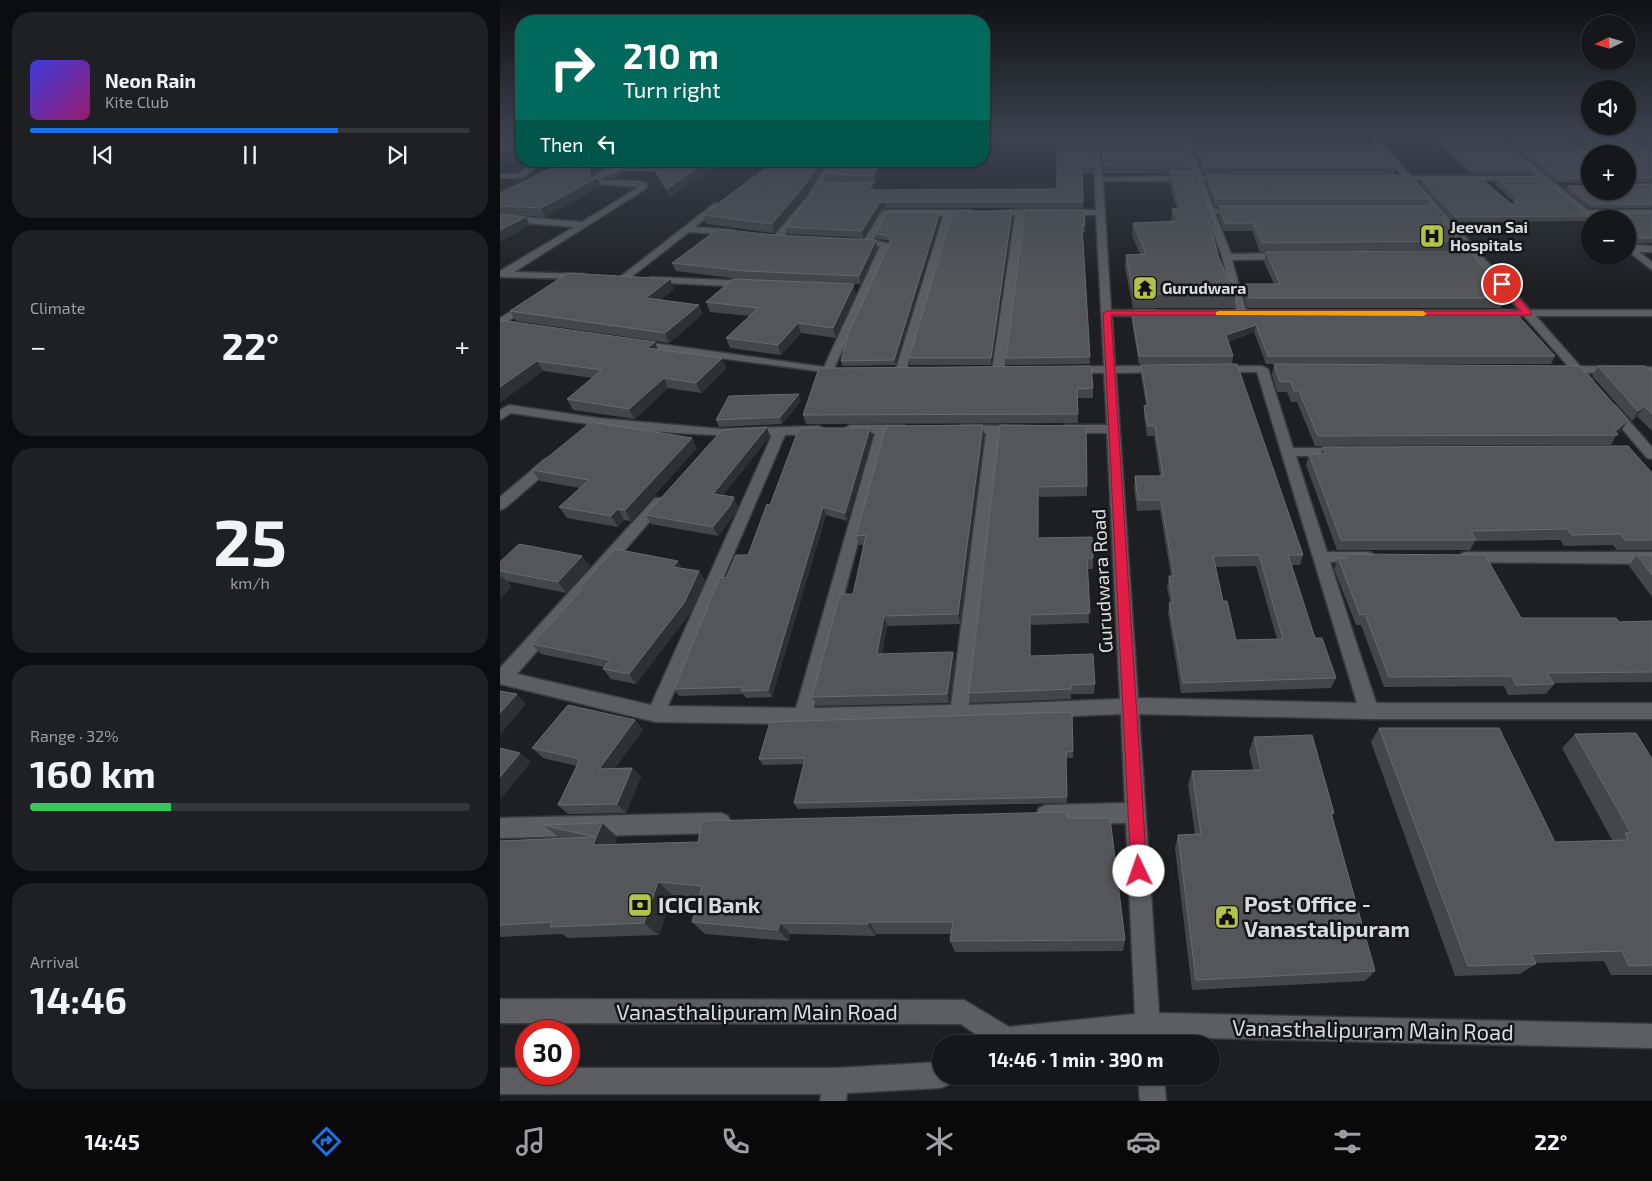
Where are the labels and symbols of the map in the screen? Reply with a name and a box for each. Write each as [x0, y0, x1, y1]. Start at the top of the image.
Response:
north arrow [1581, 15, 1636, 70]
place label: Jeevan Sai Hospitals [1450, 217, 1528, 254]
hospital icon: Jeevan Sai Hospitals [1419, 223, 1445, 249]
pin [1481, 263, 1523, 305]
temple icon: Gurudwara [1132, 275, 1158, 301]
place label: Gurudwara [1162, 278, 1246, 297]
street label: Gurudwara Road [1086, 508, 1117, 654]
position arrow [1112, 844, 1164, 896]
place label: Post Office - Vanastalipuram [1244, 890, 1410, 941]
place label: ICICI Bank [658, 891, 761, 917]
bank icon: ICICI Bank [627, 892, 653, 918]
public building icon: Post Office - Vanastalipuram [1214, 904, 1240, 930]
street label: Vanasthalipuram Main Road [616, 998, 898, 1024]
street label: Vanasthalipuram Main Road [1232, 1014, 1514, 1044]
speed limit sign: 30 [515, 1020, 580, 1085]

